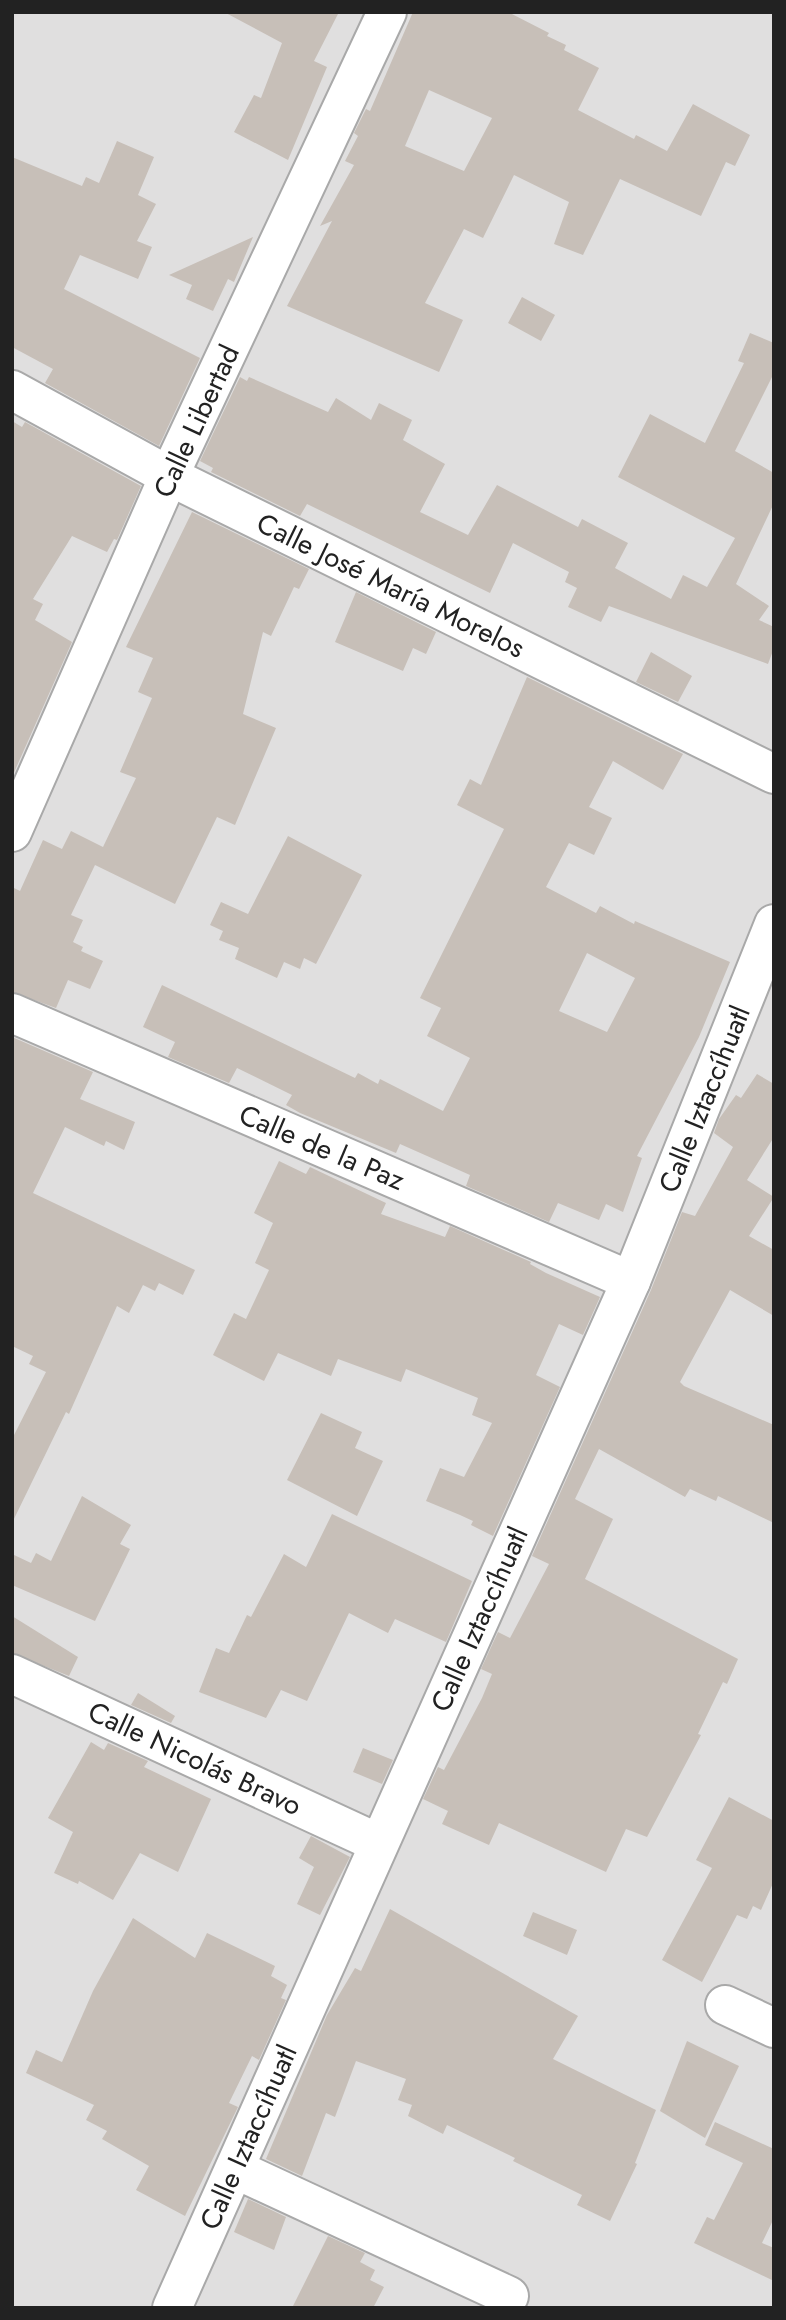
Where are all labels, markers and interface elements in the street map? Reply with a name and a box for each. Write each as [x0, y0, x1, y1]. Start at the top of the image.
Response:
street label: Calle Libertad [143, 338, 250, 504]
street label: Calle José María Morelos [250, 503, 532, 668]
street label: Calle Iztaccíhuatl [648, 1000, 761, 1199]
street label: Calle de la Paz [233, 1094, 411, 1201]
street label: Calle Iztaccíhuatl [420, 1520, 539, 1718]
street label: Calle Nicolás Bravo [81, 1691, 308, 1826]
street label: Calle Iztaccíhuatl [189, 2038, 308, 2236]

